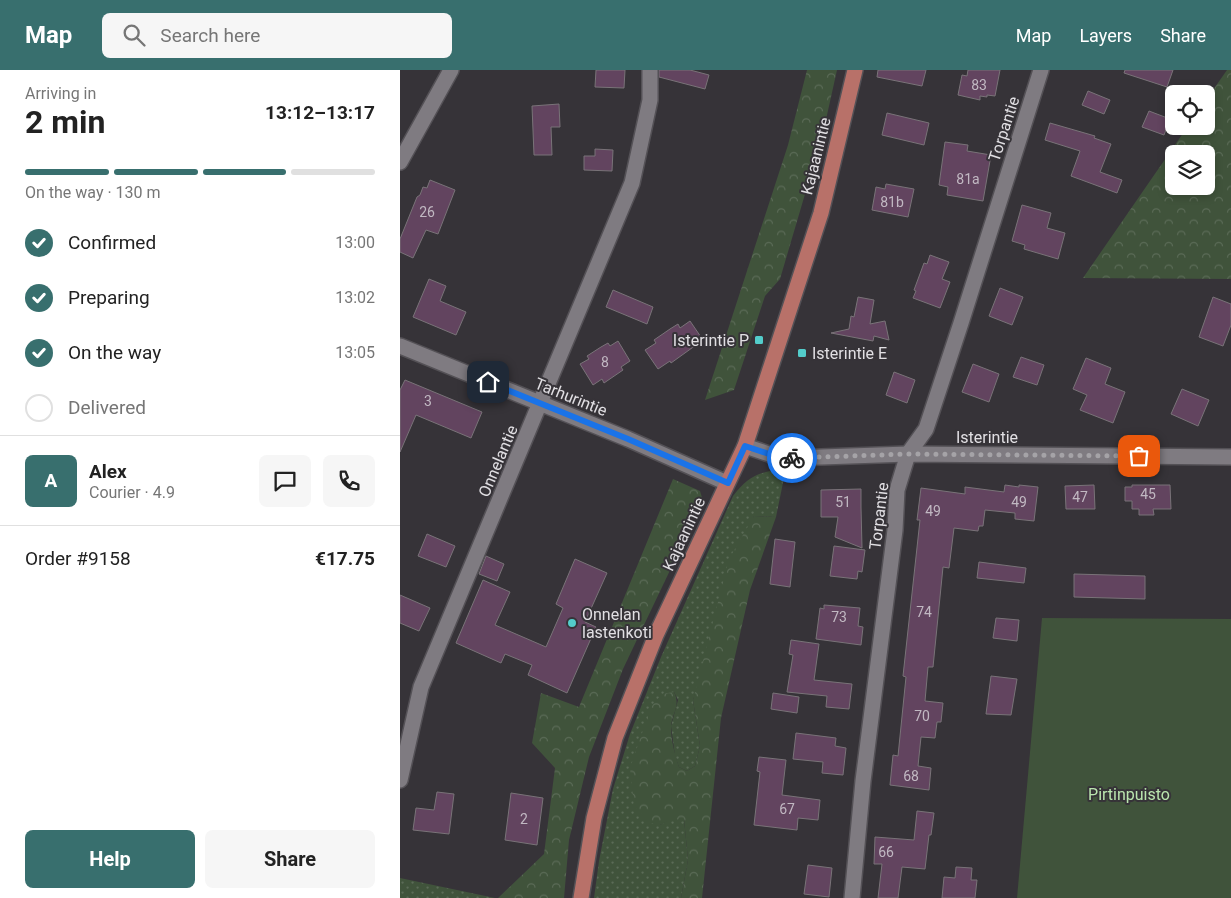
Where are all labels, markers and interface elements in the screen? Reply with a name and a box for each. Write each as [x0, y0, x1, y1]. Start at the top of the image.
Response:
search box [102, 13, 452, 58]
text: Map [25, 21, 72, 49]
icon: search [120, 21, 148, 49]
text: Search here [160, 24, 260, 47]
text: Map [1016, 25, 1051, 46]
text: Layers [1079, 25, 1132, 46]
text: Share [1160, 25, 1206, 46]
house number: 83 [971, 77, 987, 93]
text: Arriving in [25, 84, 96, 103]
map controls [1165, 85, 1215, 195]
button: locate [1165, 85, 1215, 135]
street label: Torpantie [985, 94, 1023, 164]
text: 13:12–13:17 [265, 101, 375, 124]
text: 2 min [25, 103, 105, 141]
street label: Kajaanintie [797, 115, 835, 197]
button: layers [1165, 145, 1215, 195]
house number: 81a [956, 171, 980, 187]
text: On the way · 130 m [25, 183, 161, 202]
house number: 81b [880, 194, 904, 210]
house number: 26 [419, 204, 435, 220]
icon: check [25, 229, 53, 257]
text: Confirmed [68, 231, 156, 254]
text: 13:00 [335, 233, 375, 252]
icon: check [25, 284, 53, 312]
text: Preparing [68, 286, 150, 309]
text: 13:02 [335, 288, 375, 307]
place label: Isterintie P [673, 331, 749, 350]
marker: Isterintie P [753, 334, 765, 346]
icon: check [25, 339, 53, 367]
text: On the way [68, 341, 161, 364]
text: 13:05 [335, 343, 375, 362]
place label: Isterintie E [812, 344, 887, 363]
marker: Isterintie E [796, 347, 808, 359]
house number: 8 [601, 354, 609, 370]
pin [467, 361, 509, 403]
icon: home [474, 368, 502, 396]
street label: Tarhurintie [532, 374, 610, 420]
house number: 3 [424, 393, 432, 409]
text: Delivered [68, 396, 146, 419]
street label: Onnelantie [474, 422, 522, 500]
street label: Isterintie [956, 428, 1018, 447]
courier [767, 433, 817, 483]
pin [1118, 435, 1160, 477]
icon: bag [1125, 442, 1153, 470]
icon: bike [778, 444, 806, 472]
button: chat [259, 455, 311, 507]
button: phone [323, 455, 375, 507]
text: Alex [89, 460, 127, 483]
text: A [45, 469, 57, 492]
street label: Torpantie [865, 481, 893, 551]
text: Courier · 4.9 [89, 483, 175, 502]
house number: 45 [1140, 486, 1156, 502]
house number: 47 [1072, 489, 1088, 505]
street label: Kajaanintie [659, 494, 709, 574]
house number: 51 [835, 494, 851, 510]
house number: 49 [1011, 494, 1027, 510]
house number: 49 [925, 503, 941, 519]
text: Order #9158 [25, 547, 131, 570]
text: €17.75 [315, 547, 375, 570]
house number: 74 [916, 604, 932, 620]
place label: Onnelan lastenkoti [582, 605, 652, 642]
house number: 73 [831, 609, 847, 625]
marker: Onnelan lastenkoti [566, 617, 578, 629]
house number: 70 [914, 708, 930, 724]
house number: 68 [903, 768, 919, 784]
park label: Pirtinpuisto [1088, 785, 1170, 804]
house number: 67 [779, 801, 795, 817]
house number: 2 [520, 811, 528, 827]
button: Help [25, 830, 195, 888]
button: Share [205, 830, 375, 888]
house number: 66 [878, 844, 894, 860]

